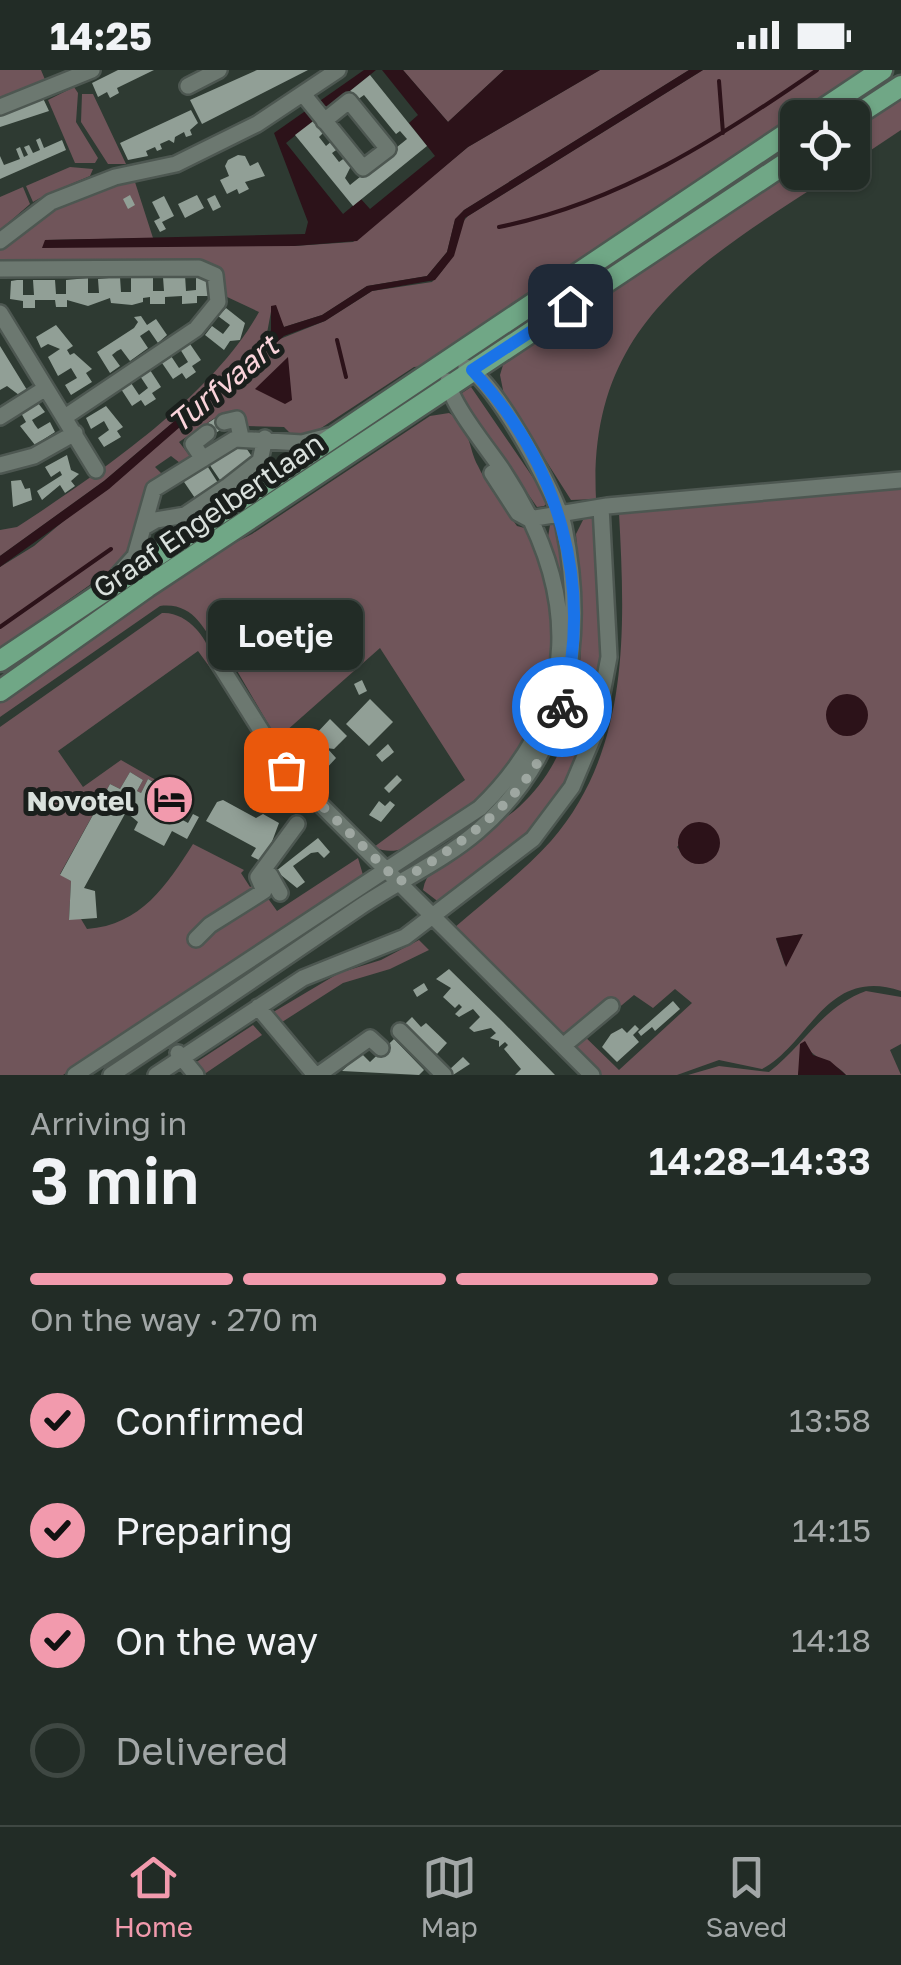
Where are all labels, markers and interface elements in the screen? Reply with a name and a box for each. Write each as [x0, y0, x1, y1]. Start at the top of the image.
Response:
text: 14:25 [50, 13, 152, 58]
map controls [780, 100, 870, 190]
button: locate [780, 100, 870, 190]
pin [528, 264, 613, 349]
icon: home [543, 279, 598, 334]
water label: Turfvaart [161, 326, 287, 440]
street label: Graaf Engelbertlaan [87, 426, 329, 604]
callout: Loetje [208, 600, 364, 670]
text: Loetje [238, 616, 333, 654]
courier [512, 657, 612, 757]
icon: bike [535, 680, 590, 735]
pin [244, 728, 329, 813]
icon: bag [259, 743, 314, 798]
hotel icon: Novotel [143, 774, 195, 826]
place label: Novotel [26, 784, 134, 817]
text: Arriving in [30, 1104, 187, 1142]
text: 14:28–14:33 [649, 1138, 871, 1183]
text: 3 min [30, 1140, 199, 1218]
text: On the way · 270 m [30, 1300, 318, 1338]
icon: check [30, 1393, 85, 1448]
text: Confirmed [115, 1398, 305, 1443]
text: 13:58 [789, 1401, 871, 1439]
icon: check [30, 1503, 85, 1558]
text: Preparing [115, 1508, 293, 1553]
text: 14:15 [792, 1511, 871, 1549]
icon: check [30, 1613, 85, 1668]
text: On the way [115, 1618, 318, 1663]
text: 14:18 [791, 1621, 871, 1659]
text: Delivered [115, 1728, 288, 1773]
tab: Home [114, 1850, 193, 1943]
tab: Map [421, 1850, 478, 1943]
tab: Saved [705, 1850, 787, 1943]

